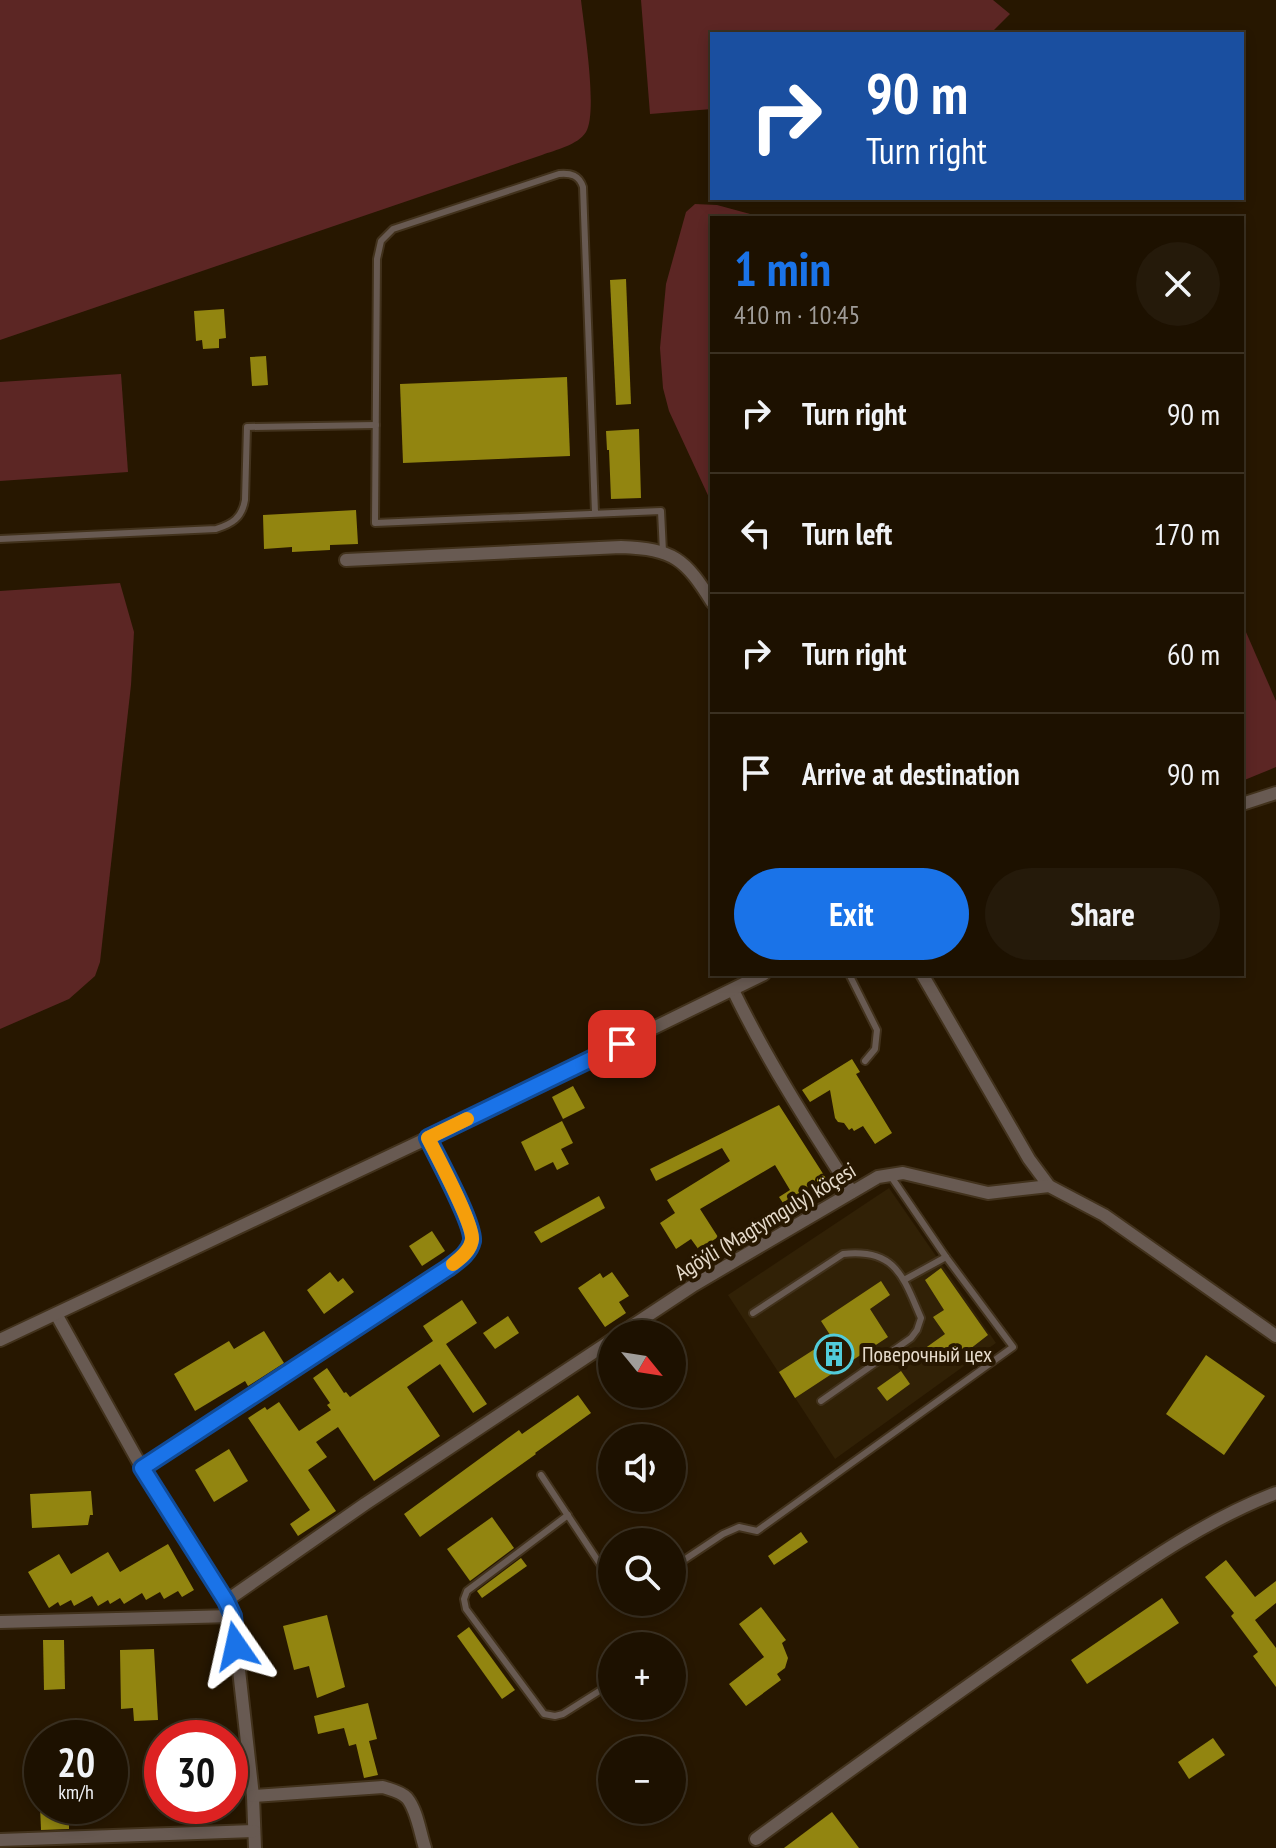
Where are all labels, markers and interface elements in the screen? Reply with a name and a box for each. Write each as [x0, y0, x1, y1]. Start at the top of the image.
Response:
text: 90 m [866, 57, 968, 129]
icon: right [734, 64, 838, 168]
text: Turn right [866, 127, 987, 174]
text: 1 min [734, 237, 831, 299]
button: close [1136, 242, 1220, 326]
text: 410 m · 10:45 [734, 298, 860, 331]
icon: right [734, 391, 778, 435]
text: Turn right [802, 394, 906, 433]
text: 90 m [1167, 394, 1220, 433]
icon: left [734, 511, 778, 555]
text: Turn left [802, 514, 892, 553]
text: 170 m [1154, 514, 1220, 553]
icon: right [734, 631, 778, 675]
text: Turn right [802, 634, 906, 673]
text: 60 m [1167, 634, 1220, 673]
icon: arrive [734, 751, 778, 795]
text: Arrive at destination [802, 754, 1020, 793]
text: 90 m [1167, 754, 1220, 793]
button: Exit [734, 868, 969, 960]
button: Share [985, 868, 1220, 960]
pin [588, 1010, 656, 1078]
icon: arrive [600, 1022, 644, 1066]
street label: Agöýli (Magtymguly) köçesi [669, 1156, 861, 1286]
north arrow [598, 1320, 686, 1408]
map controls [598, 1320, 686, 1824]
building icon: Поверочный цех [813, 1333, 855, 1375]
place label: Поверочный цех [862, 1340, 992, 1368]
button: sound [598, 1424, 686, 1512]
button: search [598, 1528, 686, 1616]
position arrow [194, 1604, 278, 1688]
button: + [598, 1632, 686, 1720]
speed limit sign: 30 [144, 1720, 248, 1824]
text: 20 [57, 1736, 95, 1788]
button: − [598, 1736, 686, 1824]
text: km/h [58, 1779, 94, 1805]

